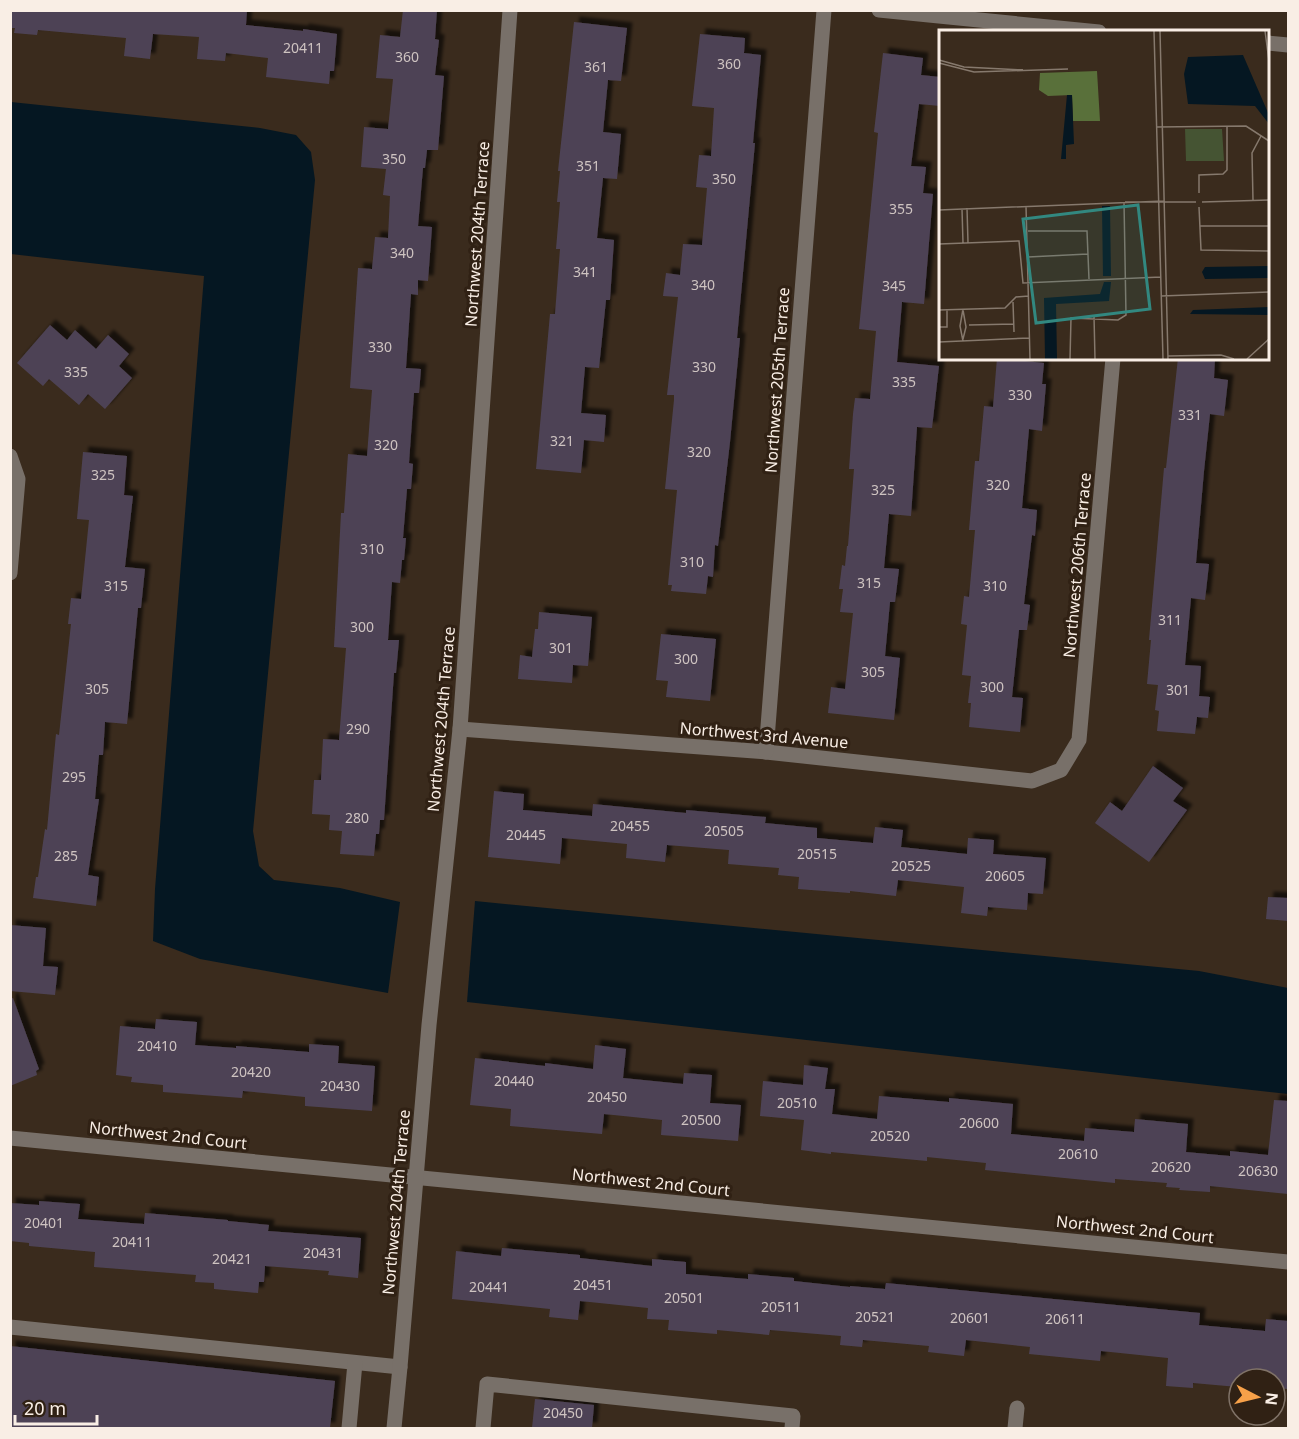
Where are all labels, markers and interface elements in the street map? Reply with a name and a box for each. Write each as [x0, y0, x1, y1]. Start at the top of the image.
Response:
inset map [939, 30, 1269, 360]
house number: 20411 [283, 38, 323, 57]
house number: 360 [395, 47, 419, 66]
house number: 360 [717, 54, 741, 73]
house number: 361 [584, 57, 608, 76]
street label: Northwest 204th Terrace [460, 140, 494, 328]
house number: 350 [382, 149, 406, 168]
house number: 351 [576, 156, 600, 175]
house number: 350 [712, 169, 736, 188]
house number: 355 [889, 199, 913, 218]
house number: 340 [390, 243, 414, 262]
house number: 341 [573, 262, 597, 281]
house number: 340 [691, 275, 715, 294]
house number: 345 [882, 276, 906, 295]
street label: Northwest 205th Terrace [760, 286, 794, 474]
house number: 330 [368, 337, 392, 356]
house number: 330 [692, 357, 716, 376]
house number: 335 [64, 362, 88, 381]
house number: 335 [892, 372, 916, 391]
house number: 330 [1008, 385, 1032, 404]
house number: 331 [1178, 405, 1202, 424]
house number: 321 [550, 431, 574, 450]
house number: 320 [374, 435, 398, 454]
house number: 320 [687, 442, 711, 461]
house number: 325 [91, 465, 115, 484]
street label: Northwest 206th Terrace [1058, 471, 1096, 659]
house number: 320 [986, 475, 1010, 494]
house number: 325 [871, 480, 895, 499]
house number: 310 [360, 539, 384, 558]
house number: 310 [680, 552, 704, 571]
house number: 315 [857, 573, 881, 592]
house number: 315 [104, 576, 128, 595]
house number: 310 [983, 576, 1007, 595]
house number: 311 [1158, 610, 1182, 629]
house number: 300 [350, 617, 374, 636]
street label: Northwest 204th Terrace [422, 625, 460, 813]
house number: 301 [549, 638, 573, 657]
house number: 300 [674, 649, 698, 668]
house number: 305 [861, 662, 885, 681]
house number: 300 [980, 677, 1004, 696]
house number: 305 [85, 679, 109, 698]
house number: 301 [1166, 680, 1190, 699]
street label: Northwest 3rd Avenue [679, 717, 849, 753]
house number: 290 [346, 719, 370, 738]
house number: 295 [62, 767, 86, 786]
house number: 280 [345, 808, 369, 827]
house number: 20455 [610, 816, 650, 835]
house number: 20505 [704, 821, 744, 840]
house number: 20445 [506, 825, 546, 844]
house number: 20515 [797, 844, 837, 863]
house number: 285 [54, 846, 78, 865]
house number: 20525 [891, 856, 931, 875]
house number: 20605 [985, 866, 1025, 885]
house number: 20410 [137, 1036, 177, 1055]
house number: 20420 [231, 1062, 271, 1081]
house number: 20440 [494, 1071, 534, 1090]
house number: 20430 [320, 1076, 360, 1095]
house number: 20450 [587, 1087, 627, 1106]
house number: 20510 [777, 1093, 817, 1112]
street label: Northwest 204th Terrace [377, 1108, 415, 1296]
house number: 20500 [681, 1110, 721, 1129]
house number: 20600 [959, 1113, 999, 1132]
street label: Northwest 2nd Court [88, 1116, 248, 1154]
house number: 20520 [870, 1126, 910, 1145]
house number: 20610 [1058, 1144, 1098, 1163]
house number: 20620 [1151, 1157, 1191, 1176]
house number: 20630 [1238, 1161, 1278, 1180]
street label: Northwest 2nd Court [571, 1163, 731, 1201]
street label: Northwest 2nd Court [1055, 1210, 1215, 1248]
house number: 20401 [24, 1213, 64, 1232]
house number: 20411 [112, 1232, 152, 1251]
house number: 20431 [303, 1243, 343, 1262]
house number: 20421 [212, 1249, 252, 1268]
house number: 20451 [573, 1275, 613, 1294]
house number: 20441 [469, 1277, 509, 1296]
house number: 20501 [664, 1288, 704, 1307]
house number: 20511 [761, 1297, 801, 1316]
house number: 20521 [855, 1307, 895, 1326]
house number: 20601 [950, 1308, 990, 1327]
house number: 20611 [1045, 1309, 1085, 1328]
north arrow [1227, 1367, 1287, 1427]
scale bar [15, 1388, 98, 1426]
text: N [1260, 1391, 1284, 1407]
text: 20 m [24, 1396, 66, 1420]
house number: 20450 [543, 1403, 583, 1422]

